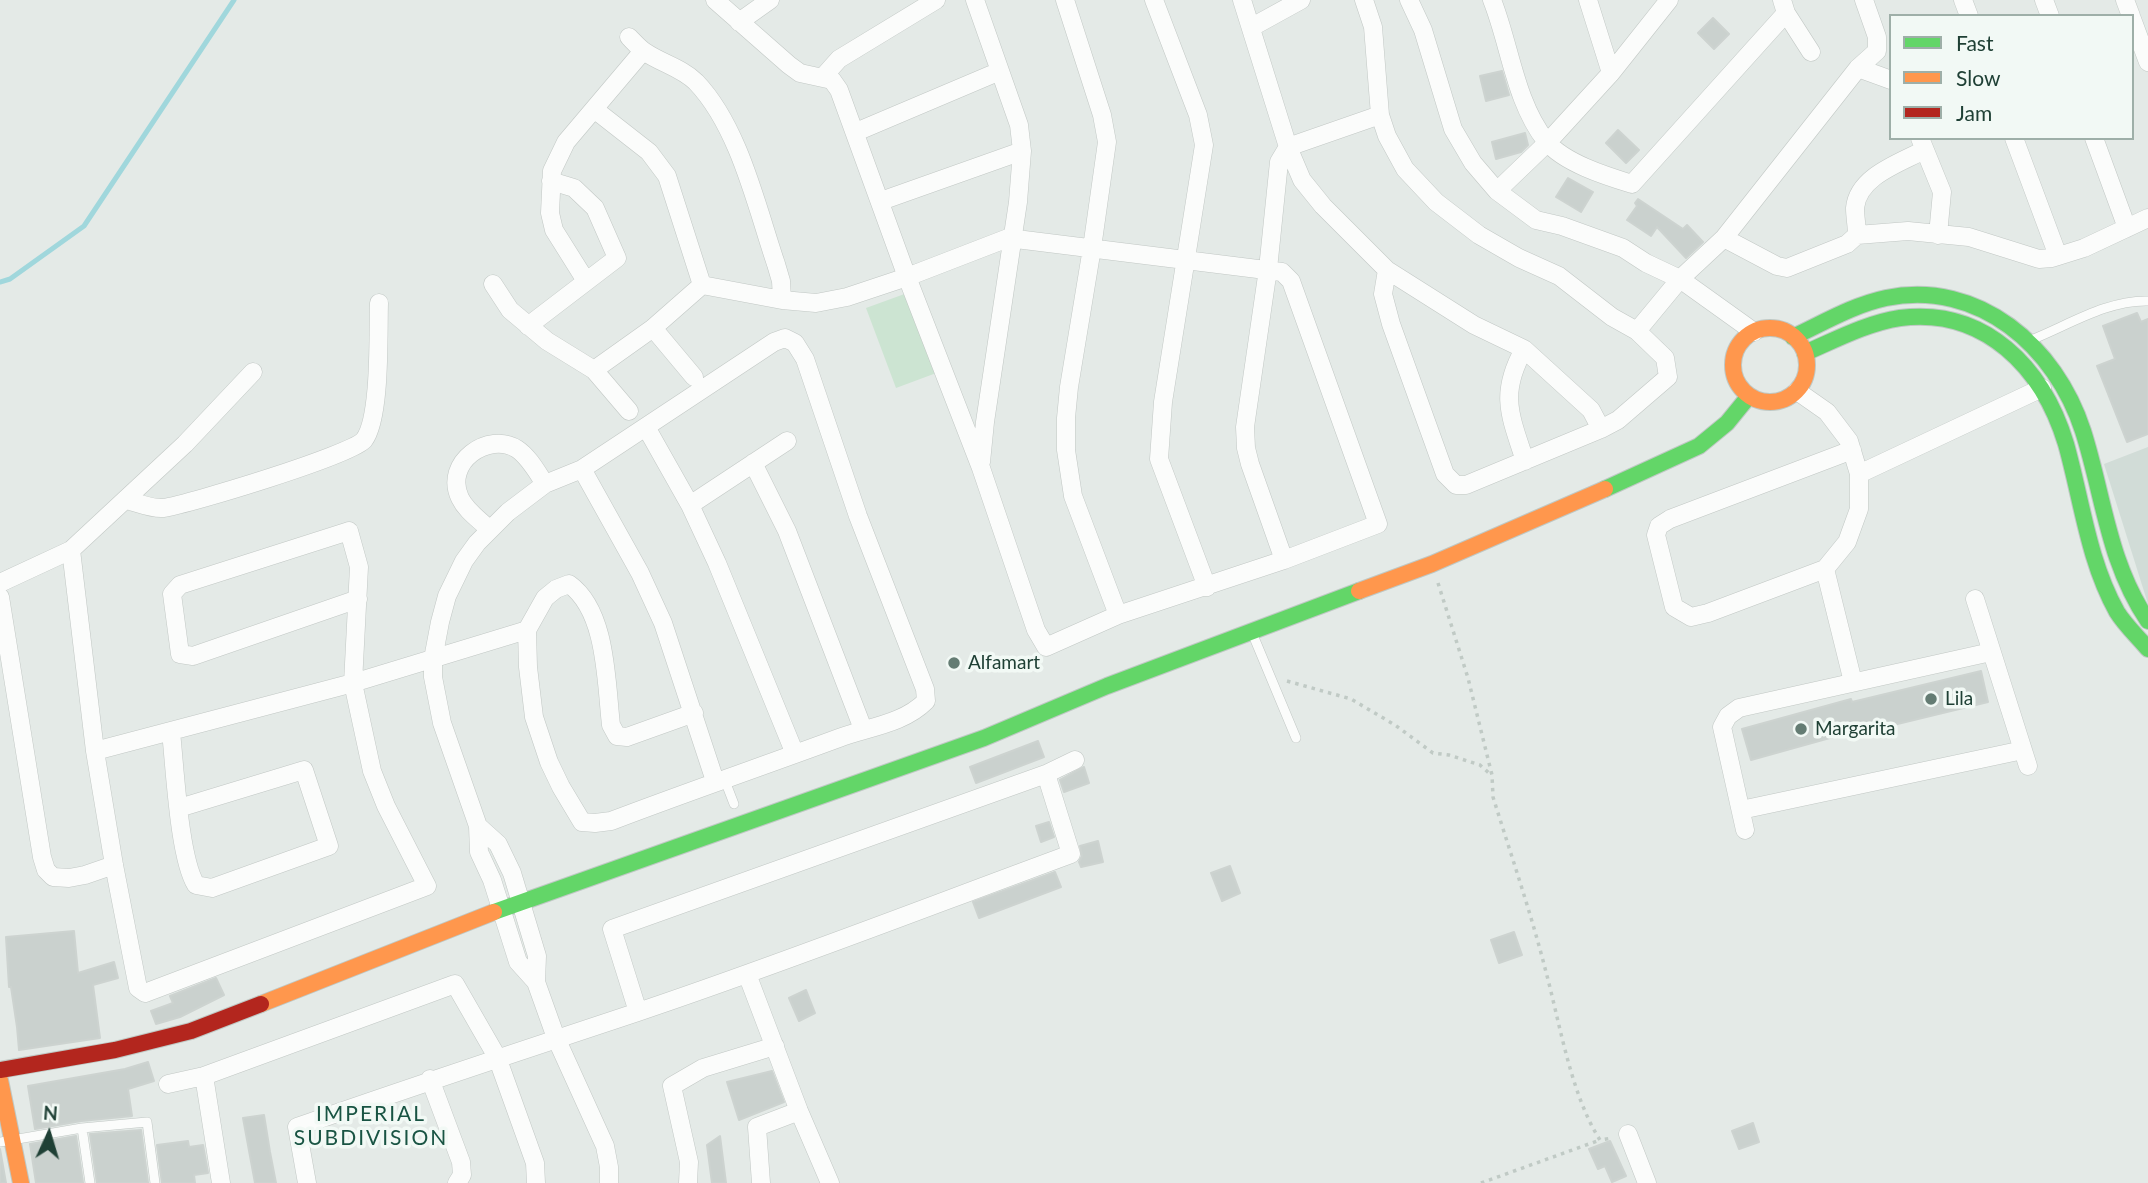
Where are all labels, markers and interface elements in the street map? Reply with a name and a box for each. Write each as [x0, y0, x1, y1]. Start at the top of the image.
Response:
legend [1889, 14, 2134, 140]
text: Fast [1956, 30, 1993, 55]
text: Slow [1956, 65, 2000, 90]
text: Jam [1956, 100, 1992, 125]
place label: Alfamart [968, 652, 1040, 674]
marker: Alfamart [946, 655, 962, 671]
place label: Lila [1945, 688, 1973, 710]
marker: Lila [1923, 691, 1939, 707]
place label: Margarita [1815, 718, 1896, 740]
marker: Margarita [1793, 721, 1809, 737]
north arrow [14, 1099, 84, 1169]
text: N [42, 1101, 59, 1125]
district label: IMPERIAL SUBDIVISION [295, 1101, 447, 1151]

